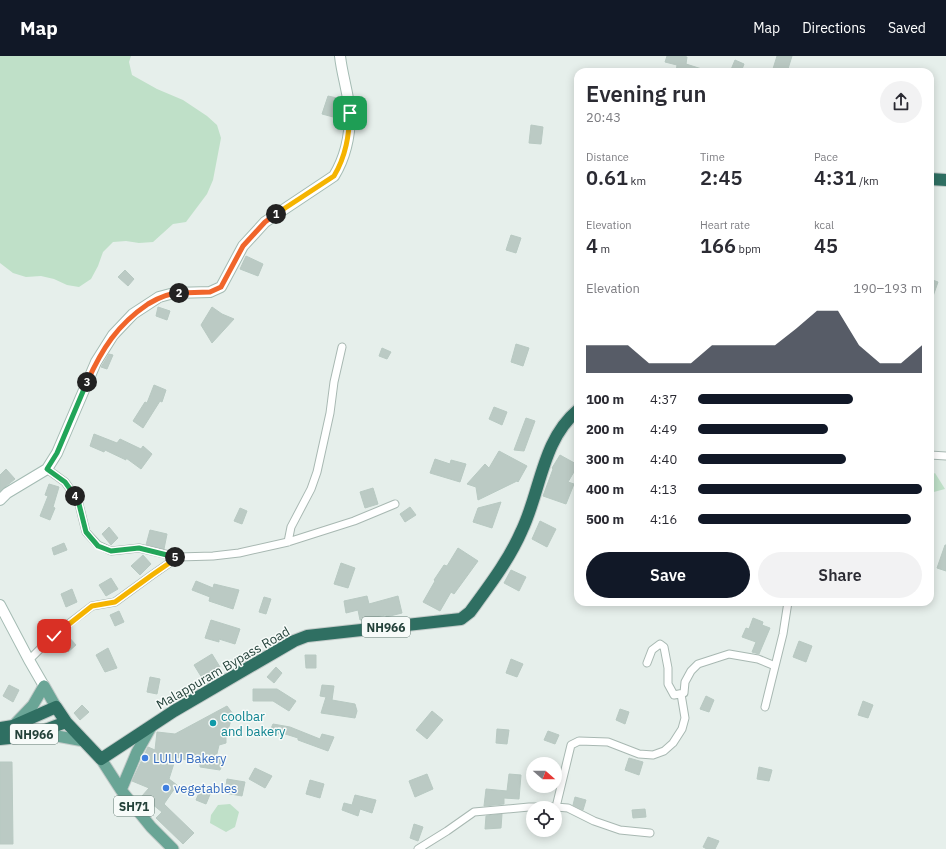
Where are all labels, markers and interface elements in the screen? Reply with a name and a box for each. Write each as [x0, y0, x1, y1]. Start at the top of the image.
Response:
text: Map [20, 16, 58, 40]
text: Map [753, 19, 780, 37]
text: Directions [802, 19, 866, 37]
text: Saved [888, 19, 926, 37]
text: Evening run [586, 79, 706, 108]
button: share [880, 81, 922, 123]
pin [333, 96, 367, 130]
icon: arrive [339, 102, 361, 124]
text: 20:43 [586, 109, 621, 126]
text: Distance [586, 150, 629, 164]
text: Time [700, 150, 725, 164]
text: Pace [814, 150, 838, 164]
text: 0.61 [586, 164, 628, 191]
text: 2:45 [700, 164, 742, 191]
text: 4:31 [814, 164, 856, 191]
text: km [628, 174, 646, 188]
text: /km [856, 174, 879, 188]
pin: 1 [266, 204, 286, 224]
text: 1 [273, 207, 279, 221]
text: Elevation [586, 218, 632, 232]
text: Heart rate [700, 218, 750, 232]
text: kcal [814, 218, 834, 232]
text: 4 [586, 232, 598, 259]
text: 166 [700, 232, 736, 259]
text: 45 [814, 232, 838, 259]
text: m [598, 242, 610, 256]
text: bpm [736, 242, 761, 256]
text: Elevation [586, 280, 640, 297]
text: 190–193 m [853, 280, 922, 297]
pin: 2 [169, 283, 189, 303]
text: 2 [176, 286, 182, 300]
pin: 3 [77, 372, 97, 392]
text: 3 [84, 375, 90, 389]
text: 100 m [586, 391, 624, 408]
text: 4:37 [650, 391, 677, 408]
text: 200 m [586, 421, 624, 438]
text: 4:49 [650, 421, 677, 438]
text: 300 m [586, 451, 624, 468]
text: 4:40 [650, 451, 677, 468]
text: 400 m [586, 481, 624, 498]
text: 4:13 [650, 481, 677, 498]
pin: 4 [65, 486, 85, 506]
text: 4 [72, 489, 78, 503]
text: 500 m [586, 511, 624, 528]
text: 4:16 [650, 511, 677, 528]
pin: 5 [165, 547, 185, 567]
text: 5 [172, 550, 178, 564]
button: Save [586, 552, 750, 598]
button: Share [758, 552, 922, 598]
road number: NH966 [362, 617, 410, 637]
pin [37, 619, 71, 653]
street label: Malappuram Bypass Road [153, 623, 293, 713]
icon: check [43, 625, 65, 647]
place label: coolbar and bakery [221, 708, 286, 740]
marker: coolbar and bakery [208, 718, 218, 728]
road number: NH966 [10, 724, 58, 744]
place label: LULU Bakery [153, 750, 227, 767]
marker: LULU Bakery [140, 753, 150, 763]
north arrow [526, 757, 562, 793]
map controls [526, 757, 562, 837]
place label: vegetables [174, 780, 237, 797]
marker: vegetables [161, 783, 171, 793]
road number: SH71 [114, 796, 154, 816]
button: locate [526, 801, 562, 837]

